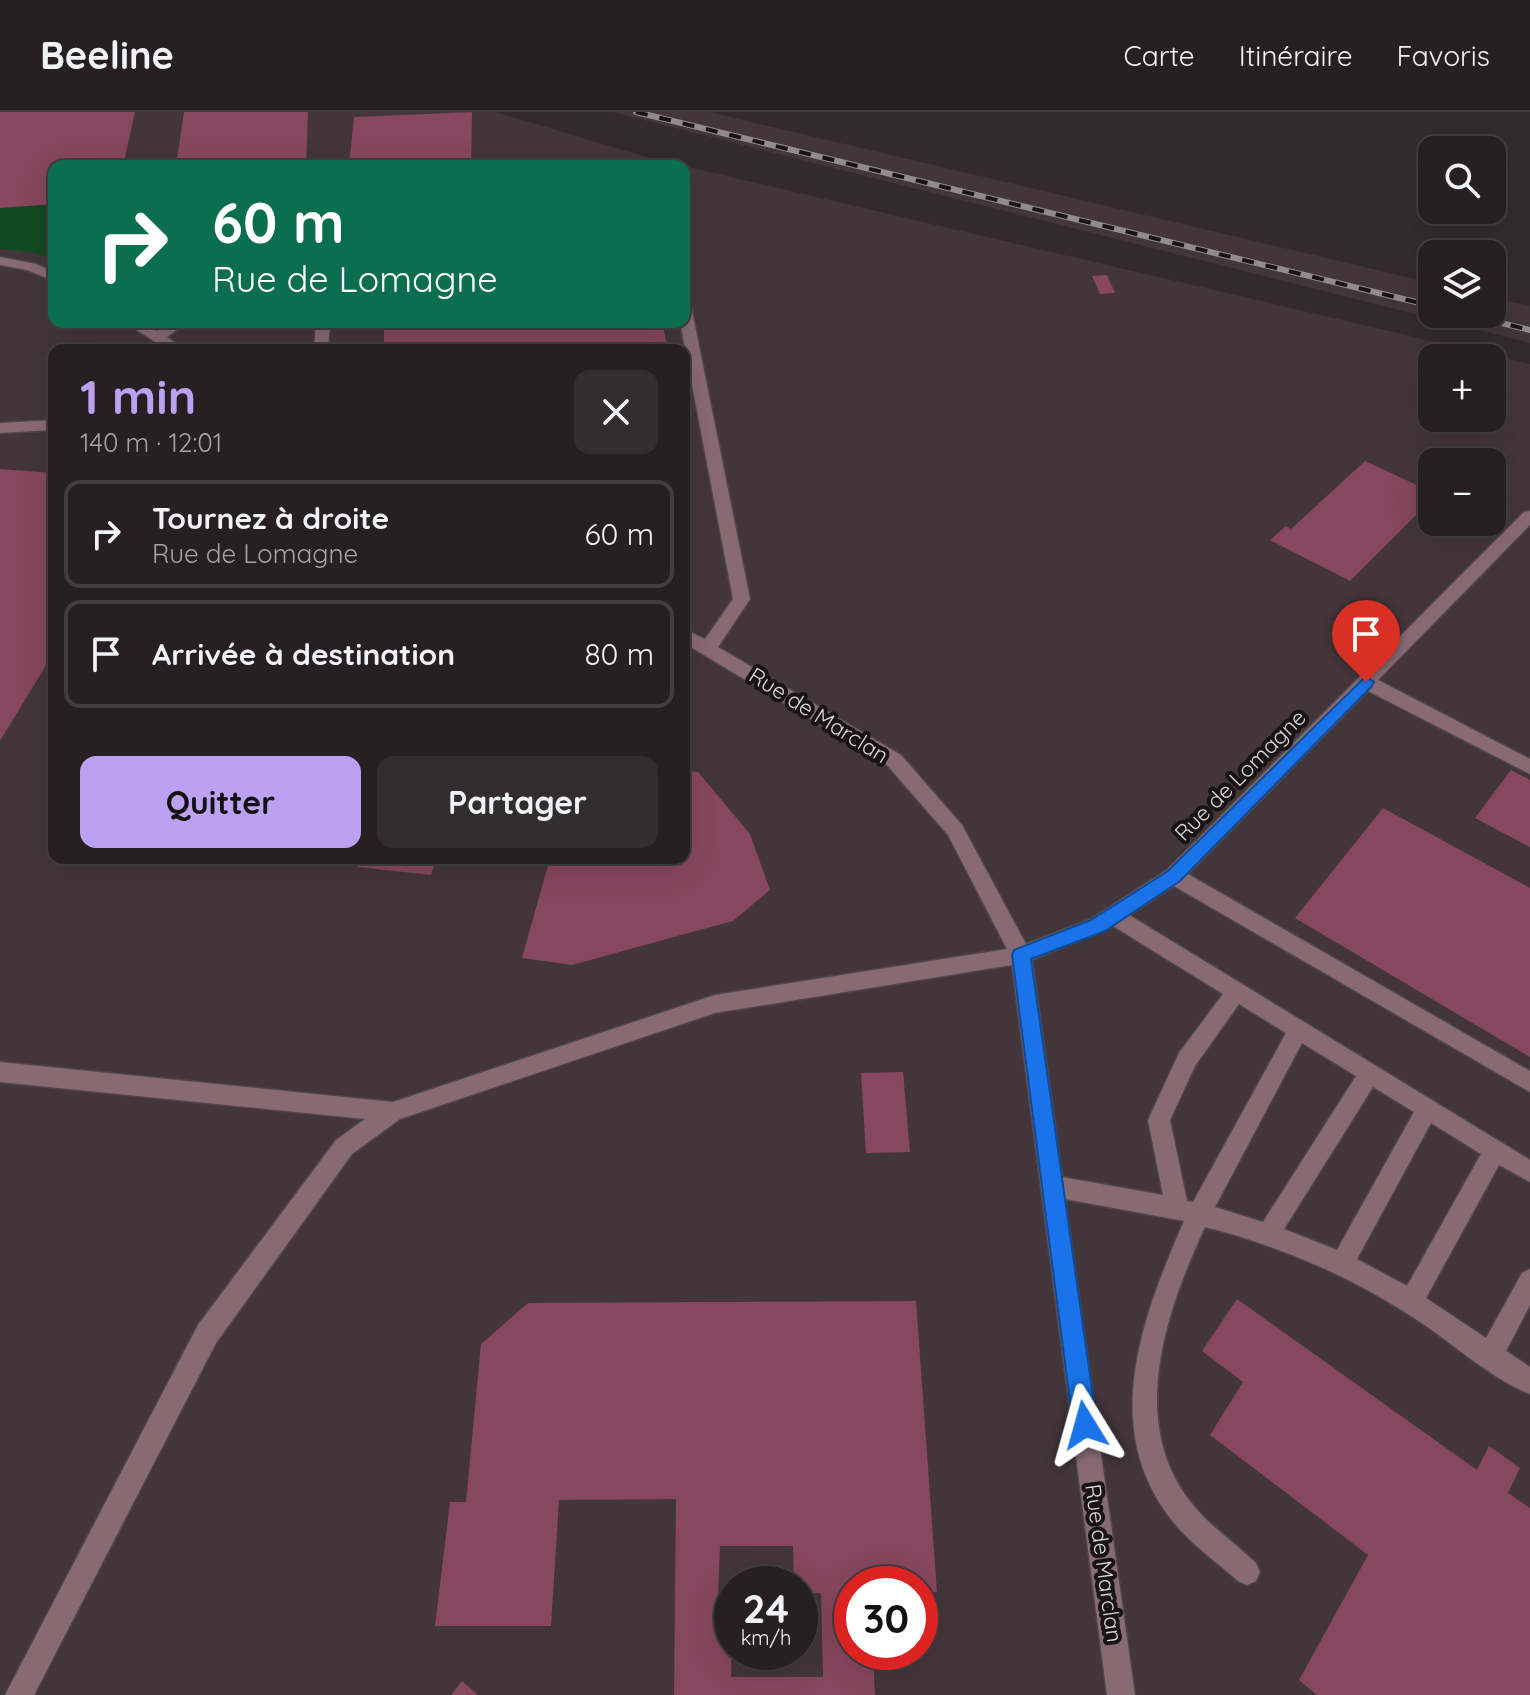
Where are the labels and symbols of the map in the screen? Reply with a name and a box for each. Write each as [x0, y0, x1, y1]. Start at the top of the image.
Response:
pin [1332, 600, 1400, 682]
street label: Rue de Marclan [744, 661, 894, 769]
street label: Rue de Lomagne [1168, 703, 1312, 847]
position arrow [1043, 1383, 1127, 1467]
street label: Rue de Marclan [1079, 1482, 1129, 1644]
speed limit sign: 30 [834, 1566, 938, 1670]

